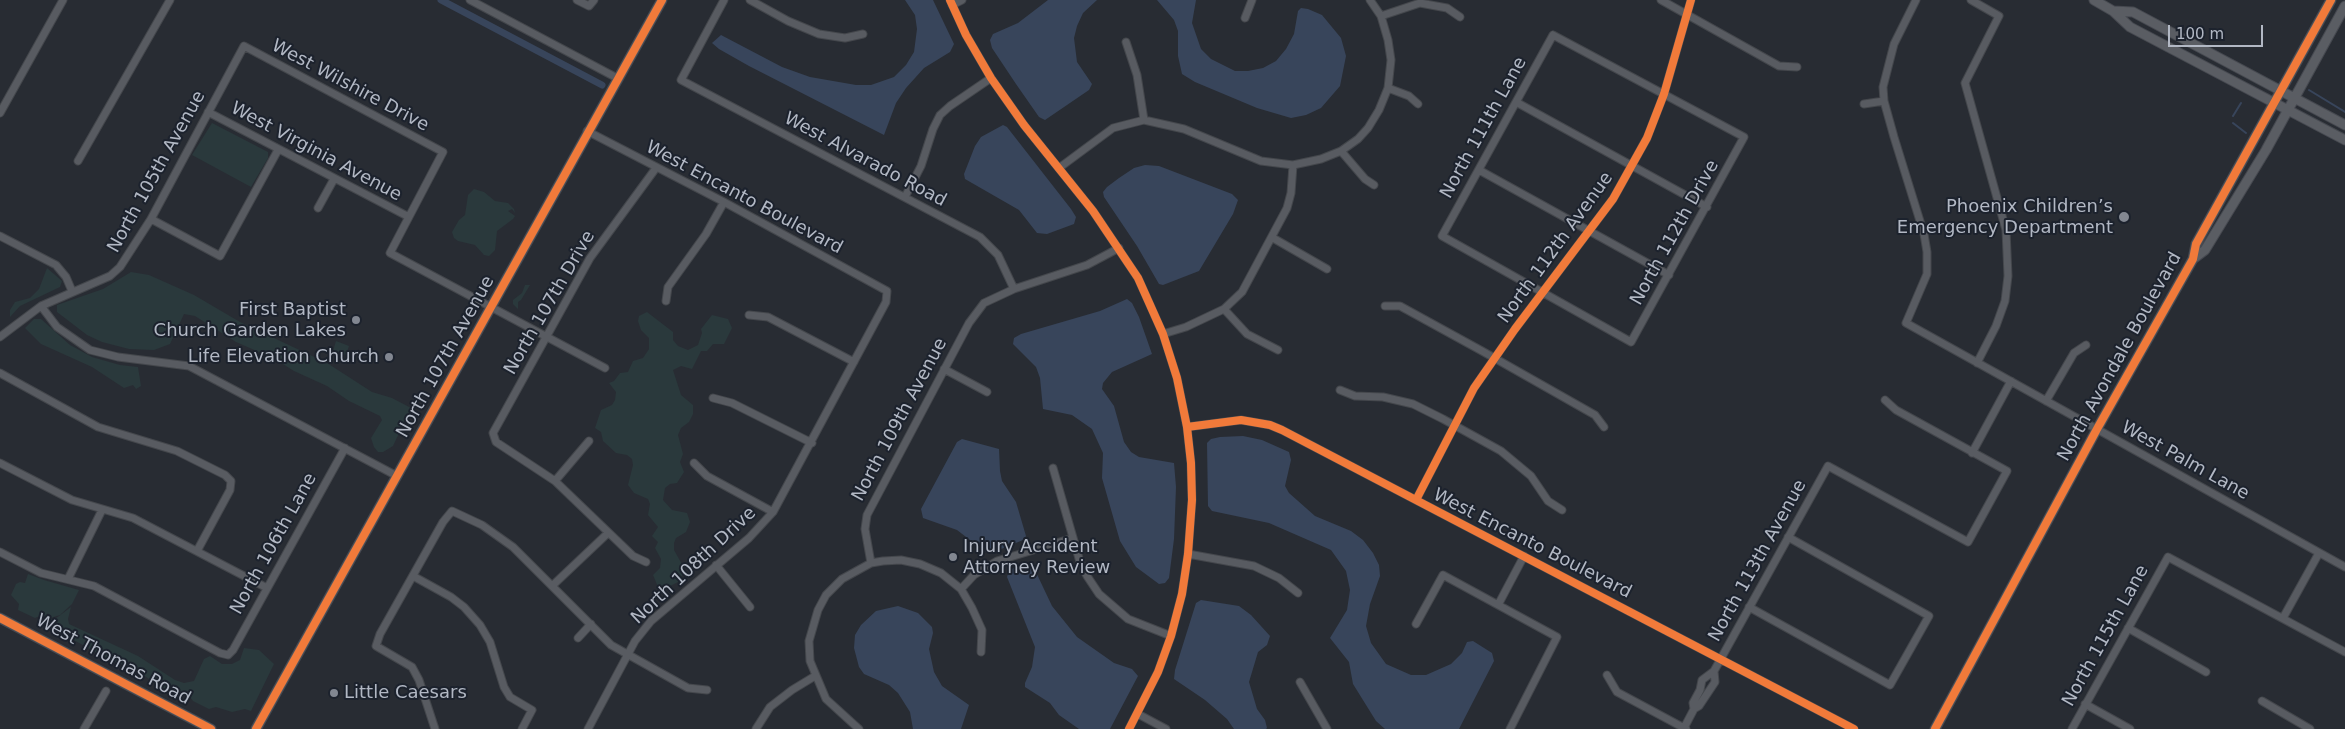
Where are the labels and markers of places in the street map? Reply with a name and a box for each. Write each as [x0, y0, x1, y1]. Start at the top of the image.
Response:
place label: Phoenix Children’s Emergency Department [1897, 196, 2113, 238]
marker: Phoenix Children’s Emergency Department [2117, 210, 2131, 224]
place label: First Baptist Church Garden Lakes [154, 299, 346, 342]
marker: First Baptist Church Garden Lakes [350, 314, 362, 326]
place label: Life Elevation Church [188, 346, 379, 368]
marker: Life Elevation Church [383, 351, 395, 363]
place label: Injury Accident Attorney Review [963, 536, 1110, 578]
marker: Injury Accident Attorney Review [947, 551, 959, 563]
place label: Little Caesars [344, 682, 467, 704]
marker: Little Caesars [328, 687, 340, 699]

